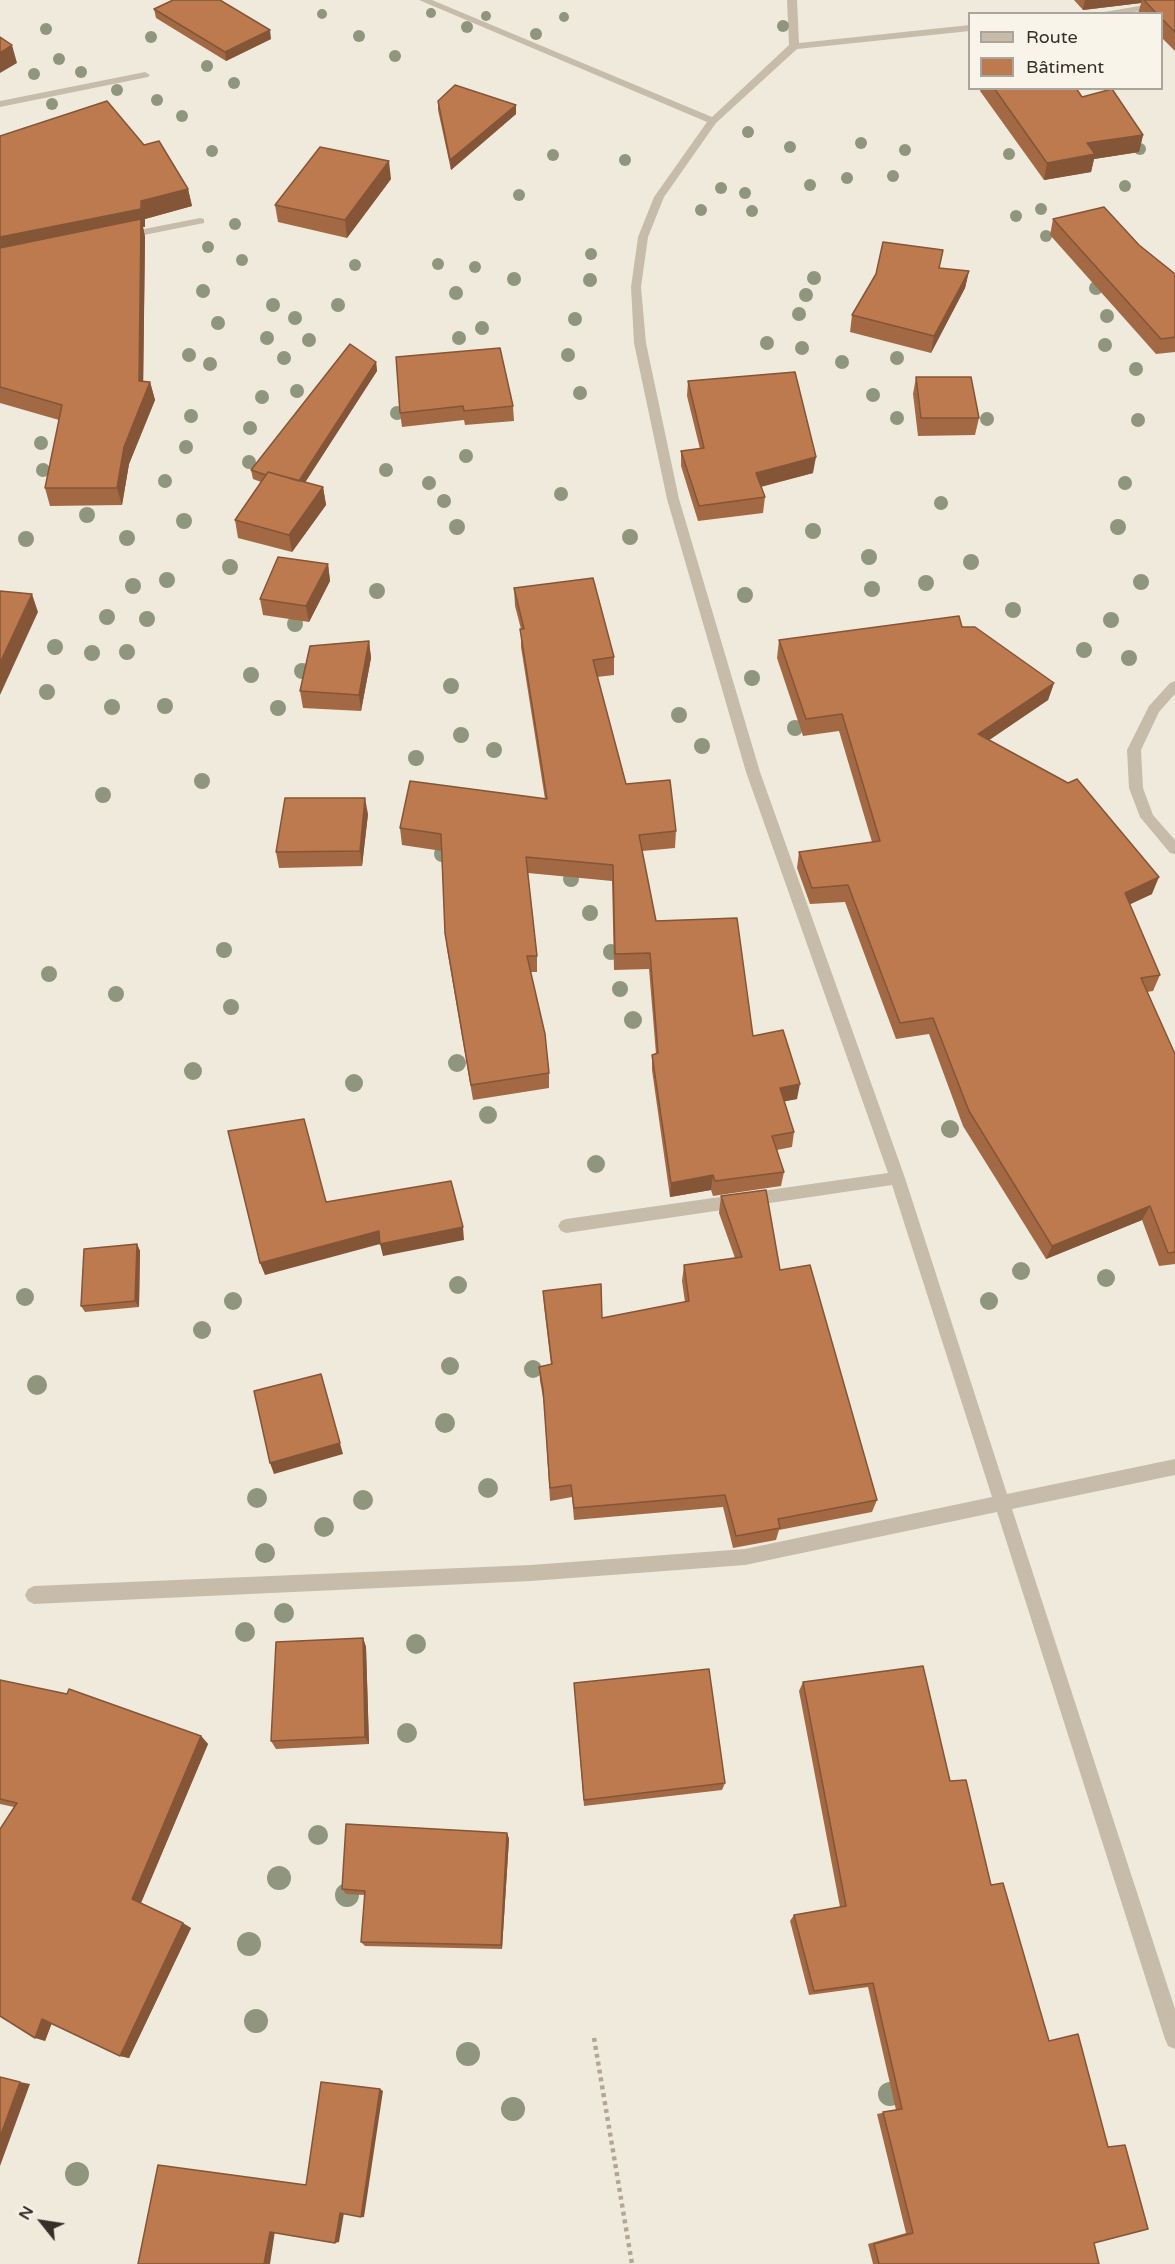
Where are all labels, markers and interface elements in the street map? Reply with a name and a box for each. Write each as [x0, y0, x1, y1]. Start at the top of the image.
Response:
legend [968, 12, 1163, 90]
text: Route [1026, 26, 1078, 48]
text: Bâtiment [1026, 56, 1104, 78]
north arrow [12, 2192, 72, 2252]
text: N [15, 2202, 38, 2224]

